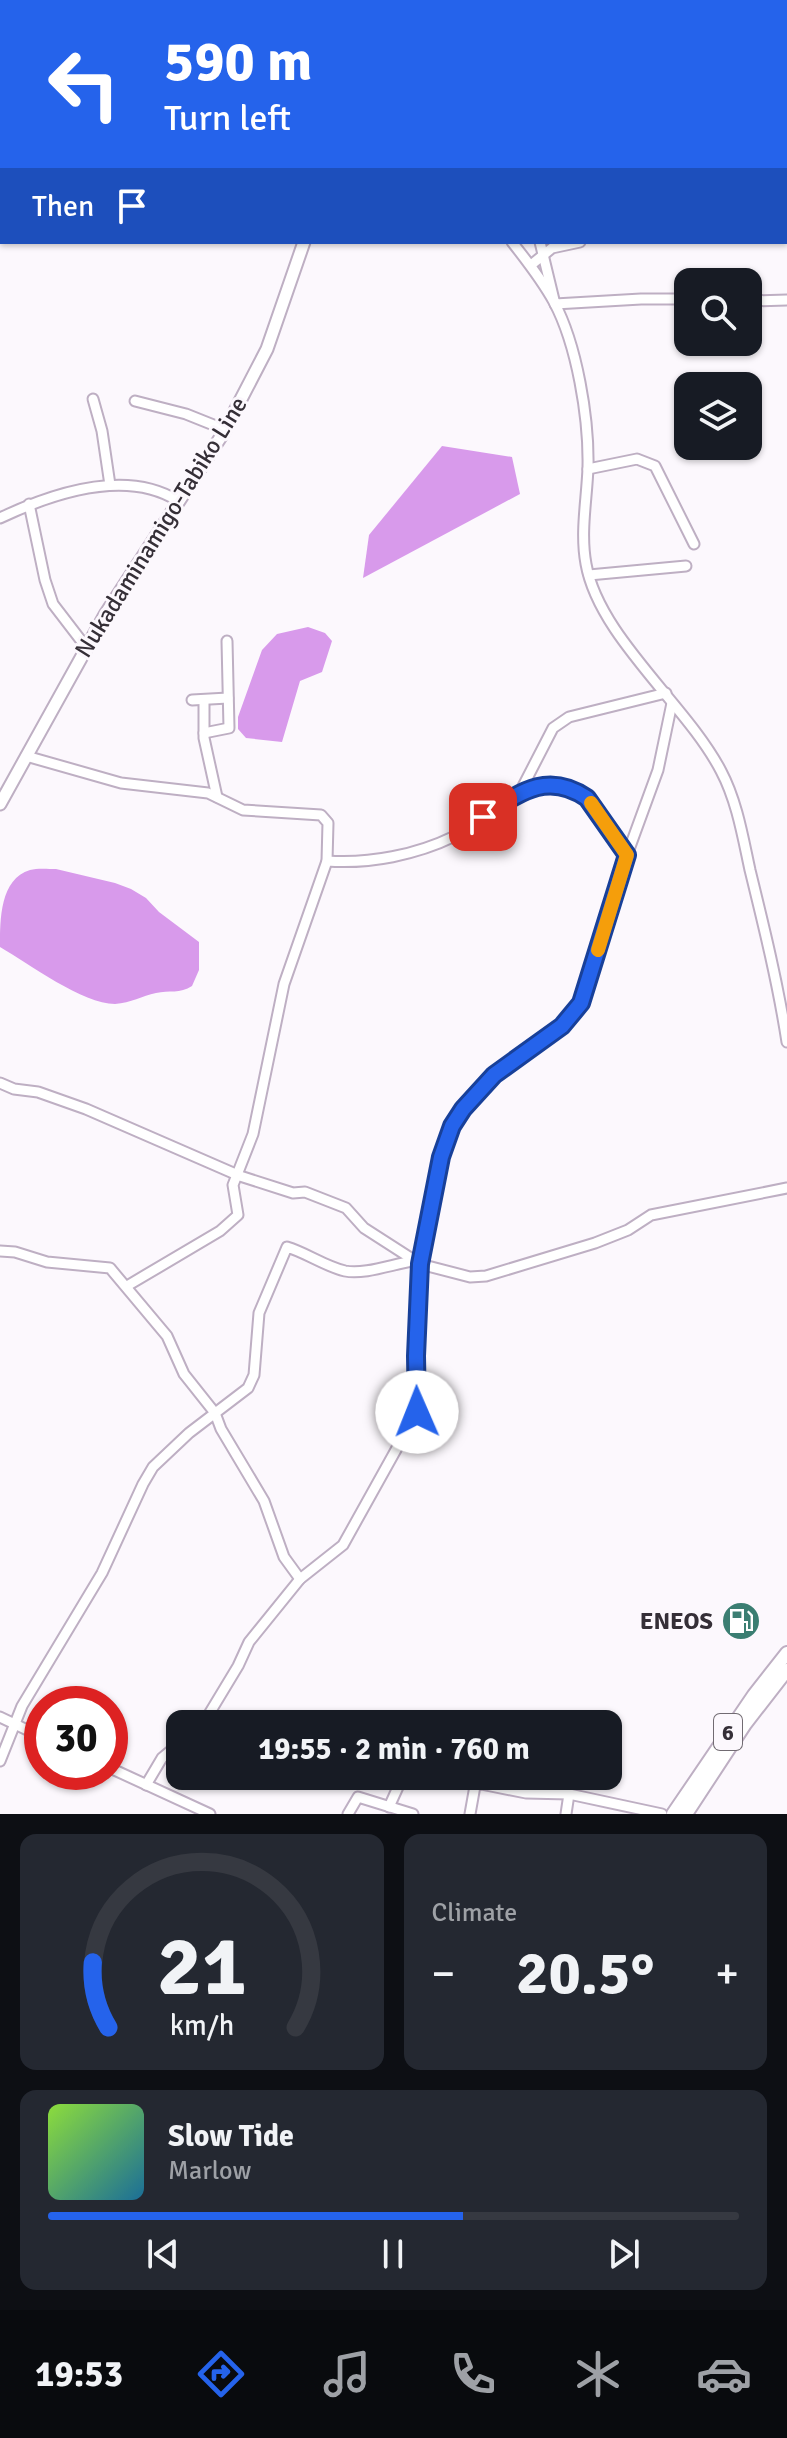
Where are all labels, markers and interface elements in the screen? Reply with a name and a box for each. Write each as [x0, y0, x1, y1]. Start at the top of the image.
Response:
text: 590 m [164, 27, 312, 96]
icon: left [32, 32, 136, 136]
text: Turn left [164, 96, 291, 141]
icon: arrive [110, 184, 154, 228]
text: Then [32, 188, 94, 225]
map controls [674, 268, 762, 460]
button: search [674, 268, 762, 356]
button: layers [674, 372, 762, 460]
street label: Nukadaminamigo-Tabiko Line [68, 391, 254, 663]
pin [449, 783, 517, 851]
icon: arrive [461, 795, 505, 839]
position arrow [375, 1370, 459, 1454]
fuel station icon: ENEOS [720, 1600, 762, 1642]
place label: ENEOS [640, 1606, 713, 1636]
speed limit sign: 30 [24, 1686, 128, 1790]
road number: 6 [714, 1714, 742, 1750]
text: 19:55 · 2 min · 760 m [258, 1731, 530, 1768]
text: Climate [432, 1897, 517, 1929]
text: 21 [157, 1916, 247, 2018]
text: 20.5° [516, 1937, 654, 2011]
text: − [432, 1947, 455, 2001]
text: + [715, 1947, 739, 2001]
text: km/h [169, 2008, 234, 2043]
text: Slow Tide [168, 2118, 294, 2155]
text: Marlow [168, 2155, 251, 2187]
icon: previous [141, 2232, 185, 2276]
icon: pause [371, 2232, 415, 2276]
icon: next [602, 2232, 646, 2276]
icon: directions [193, 2346, 249, 2402]
icon: music [319, 2346, 375, 2402]
icon: phone [445, 2346, 501, 2402]
icon: climate [570, 2346, 626, 2402]
icon: car [696, 2346, 752, 2402]
text: 19:53 [35, 2352, 123, 2397]

